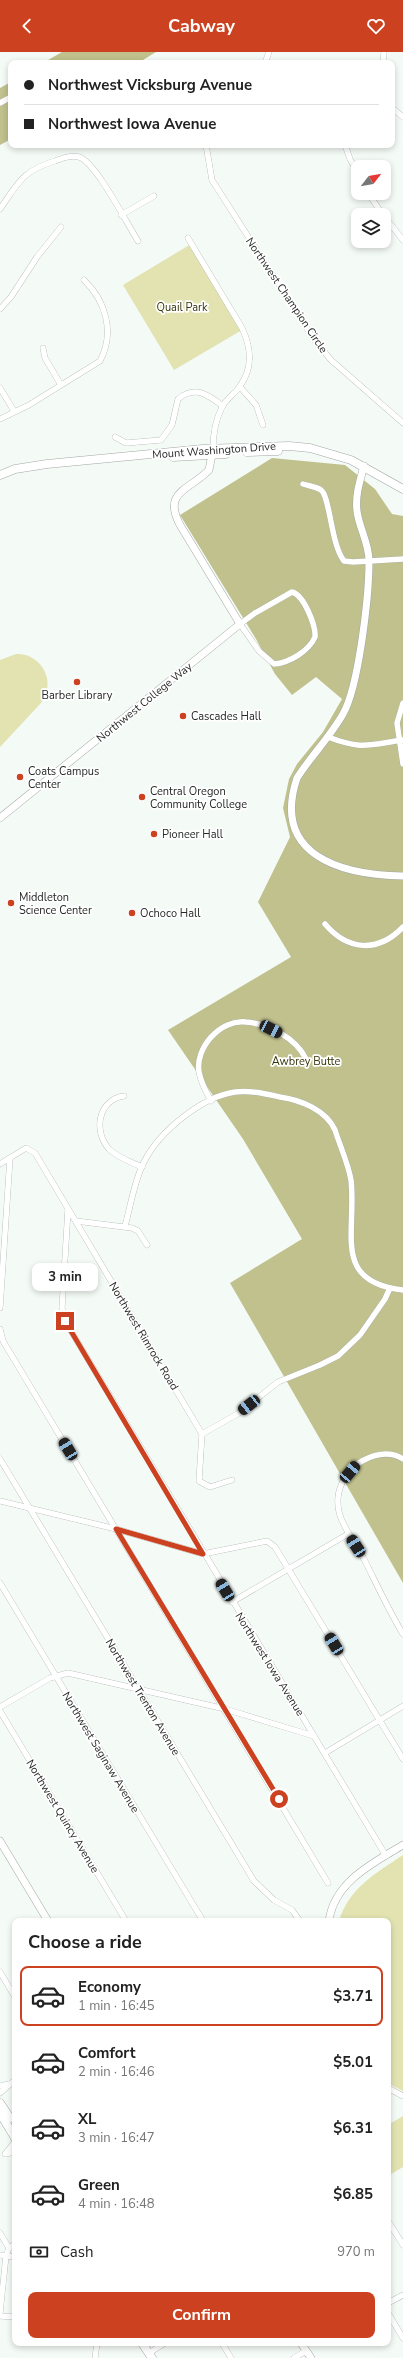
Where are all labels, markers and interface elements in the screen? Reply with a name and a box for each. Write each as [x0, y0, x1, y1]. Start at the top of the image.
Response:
text: Cabway [168, 14, 235, 38]
icon: back [16, 15, 38, 37]
icon: heart [365, 15, 387, 37]
text: Northwest Vicksburg Avenue [48, 75, 252, 95]
text: Northwest Iowa Avenue [48, 114, 216, 134]
north arrow [351, 160, 391, 200]
map controls [351, 160, 391, 248]
button: layers [351, 208, 391, 248]
street label: Northwest Champion Circle [242, 235, 331, 356]
park label: Quail Park [156, 300, 208, 315]
street label: Mount Washington Drive [152, 439, 276, 462]
street label: Northwest College Way [93, 659, 196, 746]
marker: Barber Library [72, 677, 82, 687]
place label: Barber Library [42, 688, 113, 703]
place label: Cascades Hall [191, 709, 262, 724]
marker: Cascades Hall [178, 711, 188, 721]
place label: Coats Campus Center [28, 764, 99, 792]
marker: Coats Campus Center [15, 772, 25, 782]
place label: Central Oregon Community College [150, 784, 247, 812]
marker: Central Oregon Community College [137, 792, 147, 802]
place label: Pioneer Hall [162, 827, 224, 842]
marker: Pioneer Hall [149, 829, 159, 839]
place label: Middleton Science Center [19, 890, 92, 918]
marker: Middleton Science Center [6, 898, 16, 908]
place label: Ochoco Hall [140, 906, 201, 921]
marker: Ochoco Hall [127, 908, 137, 918]
car [258, 1018, 284, 1040]
park label: Awbrey Butte [272, 1054, 340, 1069]
callout: 3 min [32, 1263, 98, 1291]
text: 3 min [48, 1268, 82, 1286]
street label: Northwest Rimrock Road [105, 1279, 182, 1393]
route end [56, 1312, 74, 1330]
car [236, 1393, 262, 1417]
car [57, 1436, 79, 1462]
car [338, 1459, 362, 1485]
car [344, 1533, 368, 1559]
car [214, 1577, 236, 1603]
street label: Northwest Iowa Avenue [232, 1610, 308, 1719]
car [323, 1631, 345, 1657]
street label: Northwest Trenton Avenue [102, 1636, 183, 1759]
street label: Northwest Saginaw Avenue [58, 1689, 143, 1816]
street label: Northwest Quincy Avenue [23, 1757, 103, 1876]
route start [270, 1790, 288, 1808]
text: Choose a ride [28, 1930, 142, 1954]
text: Economy [78, 1977, 141, 1997]
icon: car [30, 1978, 66, 2014]
text: $3.71 [333, 1986, 373, 2006]
text: 1 min · 16:45 [78, 1997, 154, 2015]
text: Comfort [78, 2043, 135, 2063]
icon: car [30, 2044, 66, 2080]
text: $5.01 [333, 2052, 373, 2072]
text: 2 min · 16:46 [78, 2063, 154, 2081]
text: XL [78, 2109, 97, 2129]
icon: car [30, 2110, 66, 2146]
text: $6.31 [333, 2118, 373, 2138]
text: 3 min · 16:47 [78, 2129, 154, 2147]
text: Green [78, 2175, 120, 2195]
icon: car [30, 2176, 66, 2212]
text: $6.85 [333, 2184, 373, 2204]
text: 4 min · 16:48 [78, 2195, 154, 2213]
icon: cash [28, 2241, 50, 2263]
text: Cash [60, 2242, 94, 2262]
text: 970 m [337, 2243, 375, 2261]
button: Confirm [28, 2292, 375, 2338]

